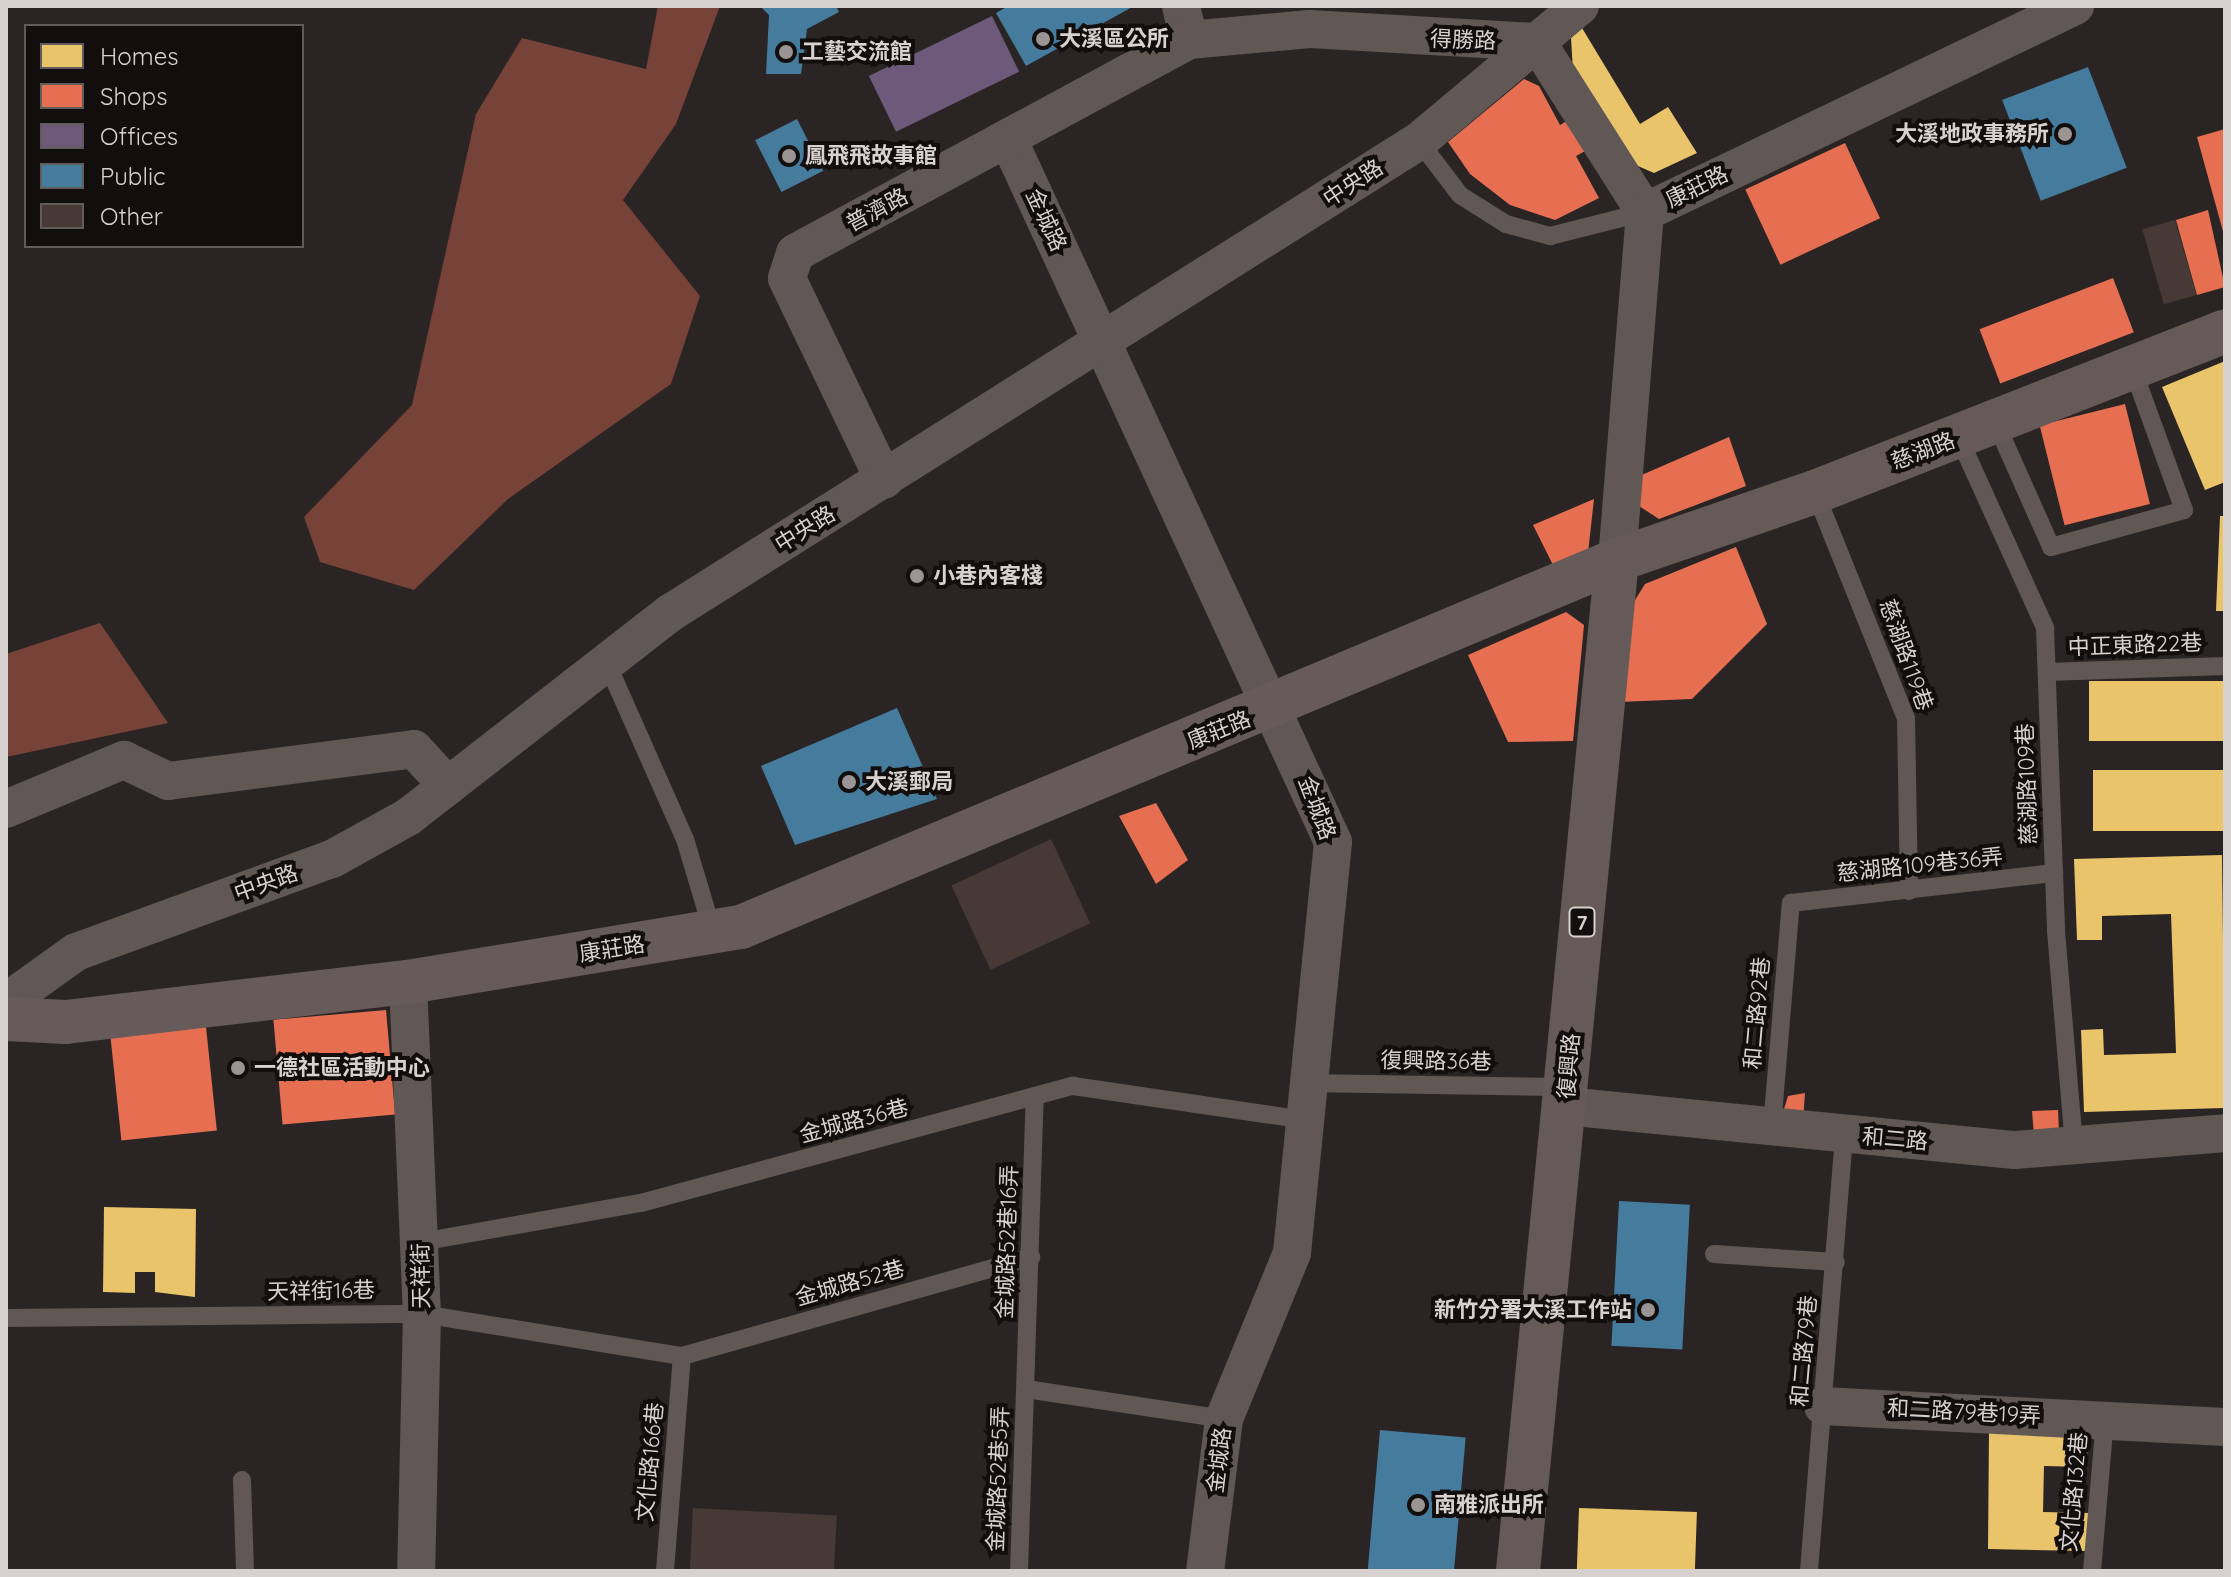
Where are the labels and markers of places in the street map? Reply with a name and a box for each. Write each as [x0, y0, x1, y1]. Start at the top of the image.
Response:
place label: 大溪區公所 [1059, 26, 1169, 52]
marker: 大溪區公所 [1034, 30, 1052, 48]
place label: 工藝交流館 [802, 39, 912, 65]
marker: 工藝交流館 [777, 43, 795, 61]
place label: 大溪地政事務所 [1895, 121, 2049, 147]
marker: 大溪地政事務所 [2056, 125, 2074, 143]
place label: 鳳飛飛故事館 [805, 143, 937, 169]
marker: 鳳飛飛故事館 [780, 147, 798, 165]
place label: 小巷內客棧 [933, 563, 1043, 589]
marker: 小巷內客棧 [908, 567, 926, 585]
place label: 大溪郵局 [865, 769, 953, 795]
marker: 大溪郵局 [840, 773, 858, 791]
place label: 一德社區活動中心 [254, 1055, 430, 1081]
marker: 一德社區活動中心 [229, 1059, 247, 1077]
place label: 新竹分署大溪工作站 [1434, 1297, 1632, 1323]
marker: 新竹分署大溪工作站 [1639, 1301, 1657, 1319]
place label: 南雅派出所 [1434, 1492, 1544, 1518]
marker: 南雅派出所 [1409, 1496, 1427, 1514]

